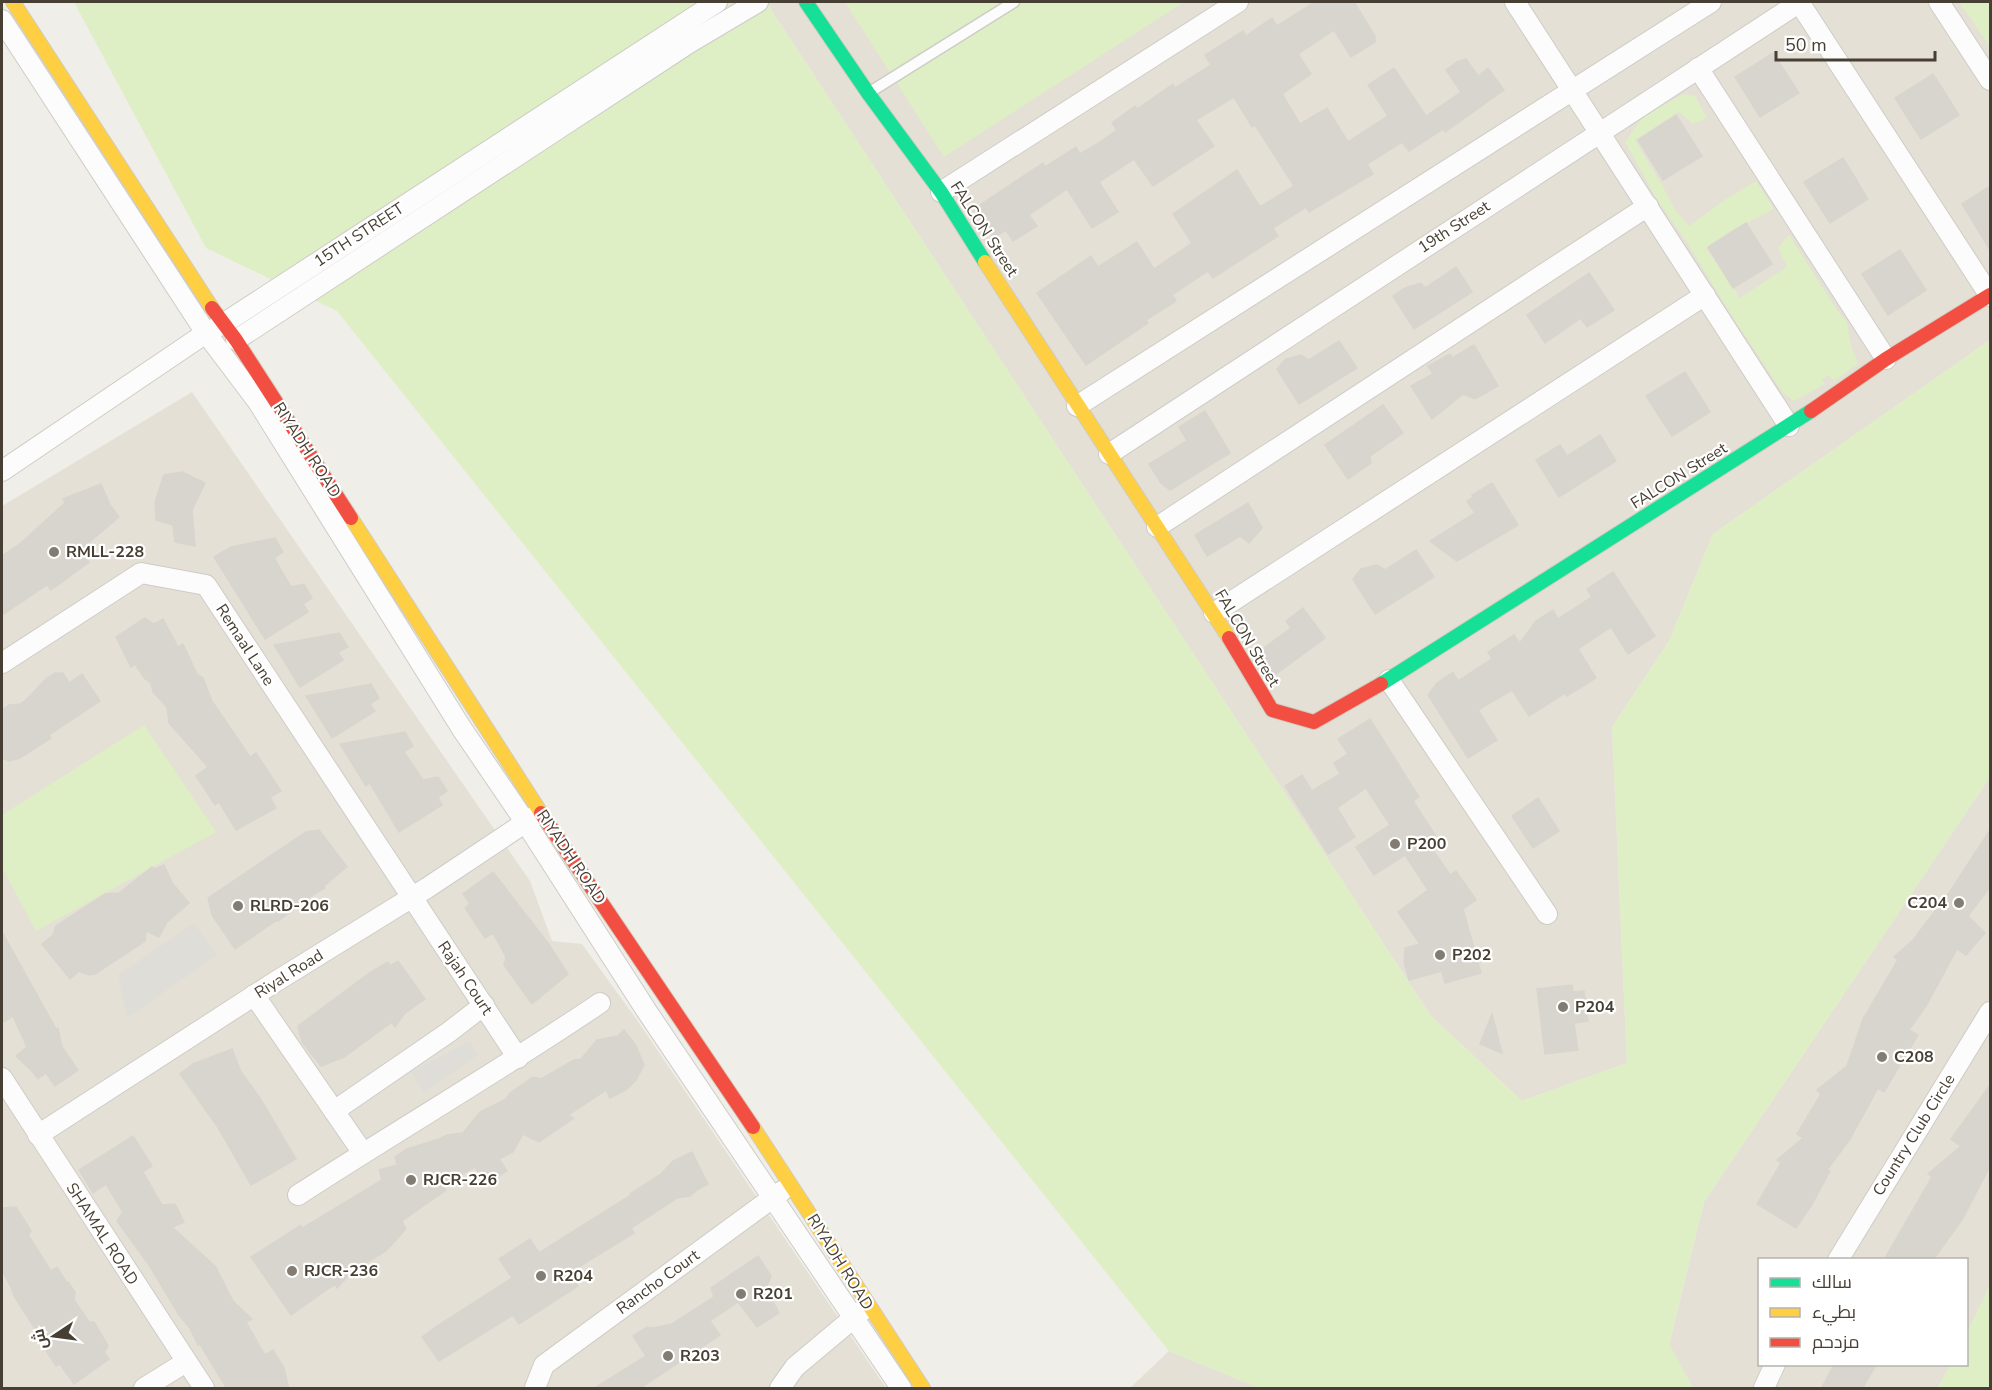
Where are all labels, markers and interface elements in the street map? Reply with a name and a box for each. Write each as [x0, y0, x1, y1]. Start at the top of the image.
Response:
scale bar [1776, 24, 1935, 62]
text: 50 m [1785, 33, 1827, 57]
street label: FALCON Street [945, 177, 1023, 281]
street label: 19th Street [1414, 195, 1495, 258]
street label: 15TH STREET [310, 197, 409, 272]
street label: RIYADH ROAD [268, 398, 346, 502]
street label: FALCON Street [1627, 437, 1732, 514]
place label: RMLL-228 [66, 541, 144, 563]
marker: RMLL-228 [47, 545, 61, 559]
street label: FALCON Street [1209, 585, 1285, 691]
street label: Remaal Lane [210, 600, 280, 690]
street label: RIYADH ROAD [531, 806, 611, 908]
place label: P200 [1407, 833, 1446, 855]
marker: P200 [1388, 837, 1402, 851]
place label: C204 [1907, 892, 1947, 914]
place label: RLRD-206 [250, 895, 329, 917]
marker: C204 [1952, 896, 1966, 910]
marker: RLRD-206 [231, 899, 245, 913]
street label: Rajah Court [432, 937, 498, 1019]
street label: Riyal Road [251, 944, 327, 1004]
place label: P202 [1452, 944, 1491, 966]
marker: P202 [1433, 948, 1447, 962]
place label: P204 [1575, 996, 1615, 1018]
marker: P204 [1556, 1000, 1570, 1014]
place label: C208 [1894, 1046, 1934, 1068]
marker: C208 [1875, 1050, 1889, 1064]
street label: Country Club Circle [1868, 1070, 1960, 1200]
place label: RJCR-226 [423, 1169, 497, 1191]
marker: RJCR-226 [404, 1173, 418, 1187]
street label: SHAMAL ROAD [61, 1179, 143, 1289]
street label: RIYADH ROAD [802, 1210, 878, 1314]
street label: Rancho Court [612, 1244, 704, 1320]
legend [1758, 1258, 1968, 1366]
place label: RJCR-236 [304, 1260, 378, 1282]
marker: RJCR-236 [285, 1264, 299, 1278]
place label: R204 [553, 1265, 593, 1287]
marker: R204 [534, 1269, 548, 1283]
text: سالك [1812, 1270, 1852, 1294]
place label: R201 [753, 1283, 793, 1305]
marker: R201 [734, 1287, 748, 1301]
text: بطيء [1812, 1300, 1856, 1326]
north arrow [24, 1306, 84, 1366]
text: ش [27, 1327, 53, 1352]
text: مزدحم [1812, 1330, 1860, 1354]
place label: R203 [680, 1345, 720, 1367]
marker: R203 [661, 1349, 675, 1363]

